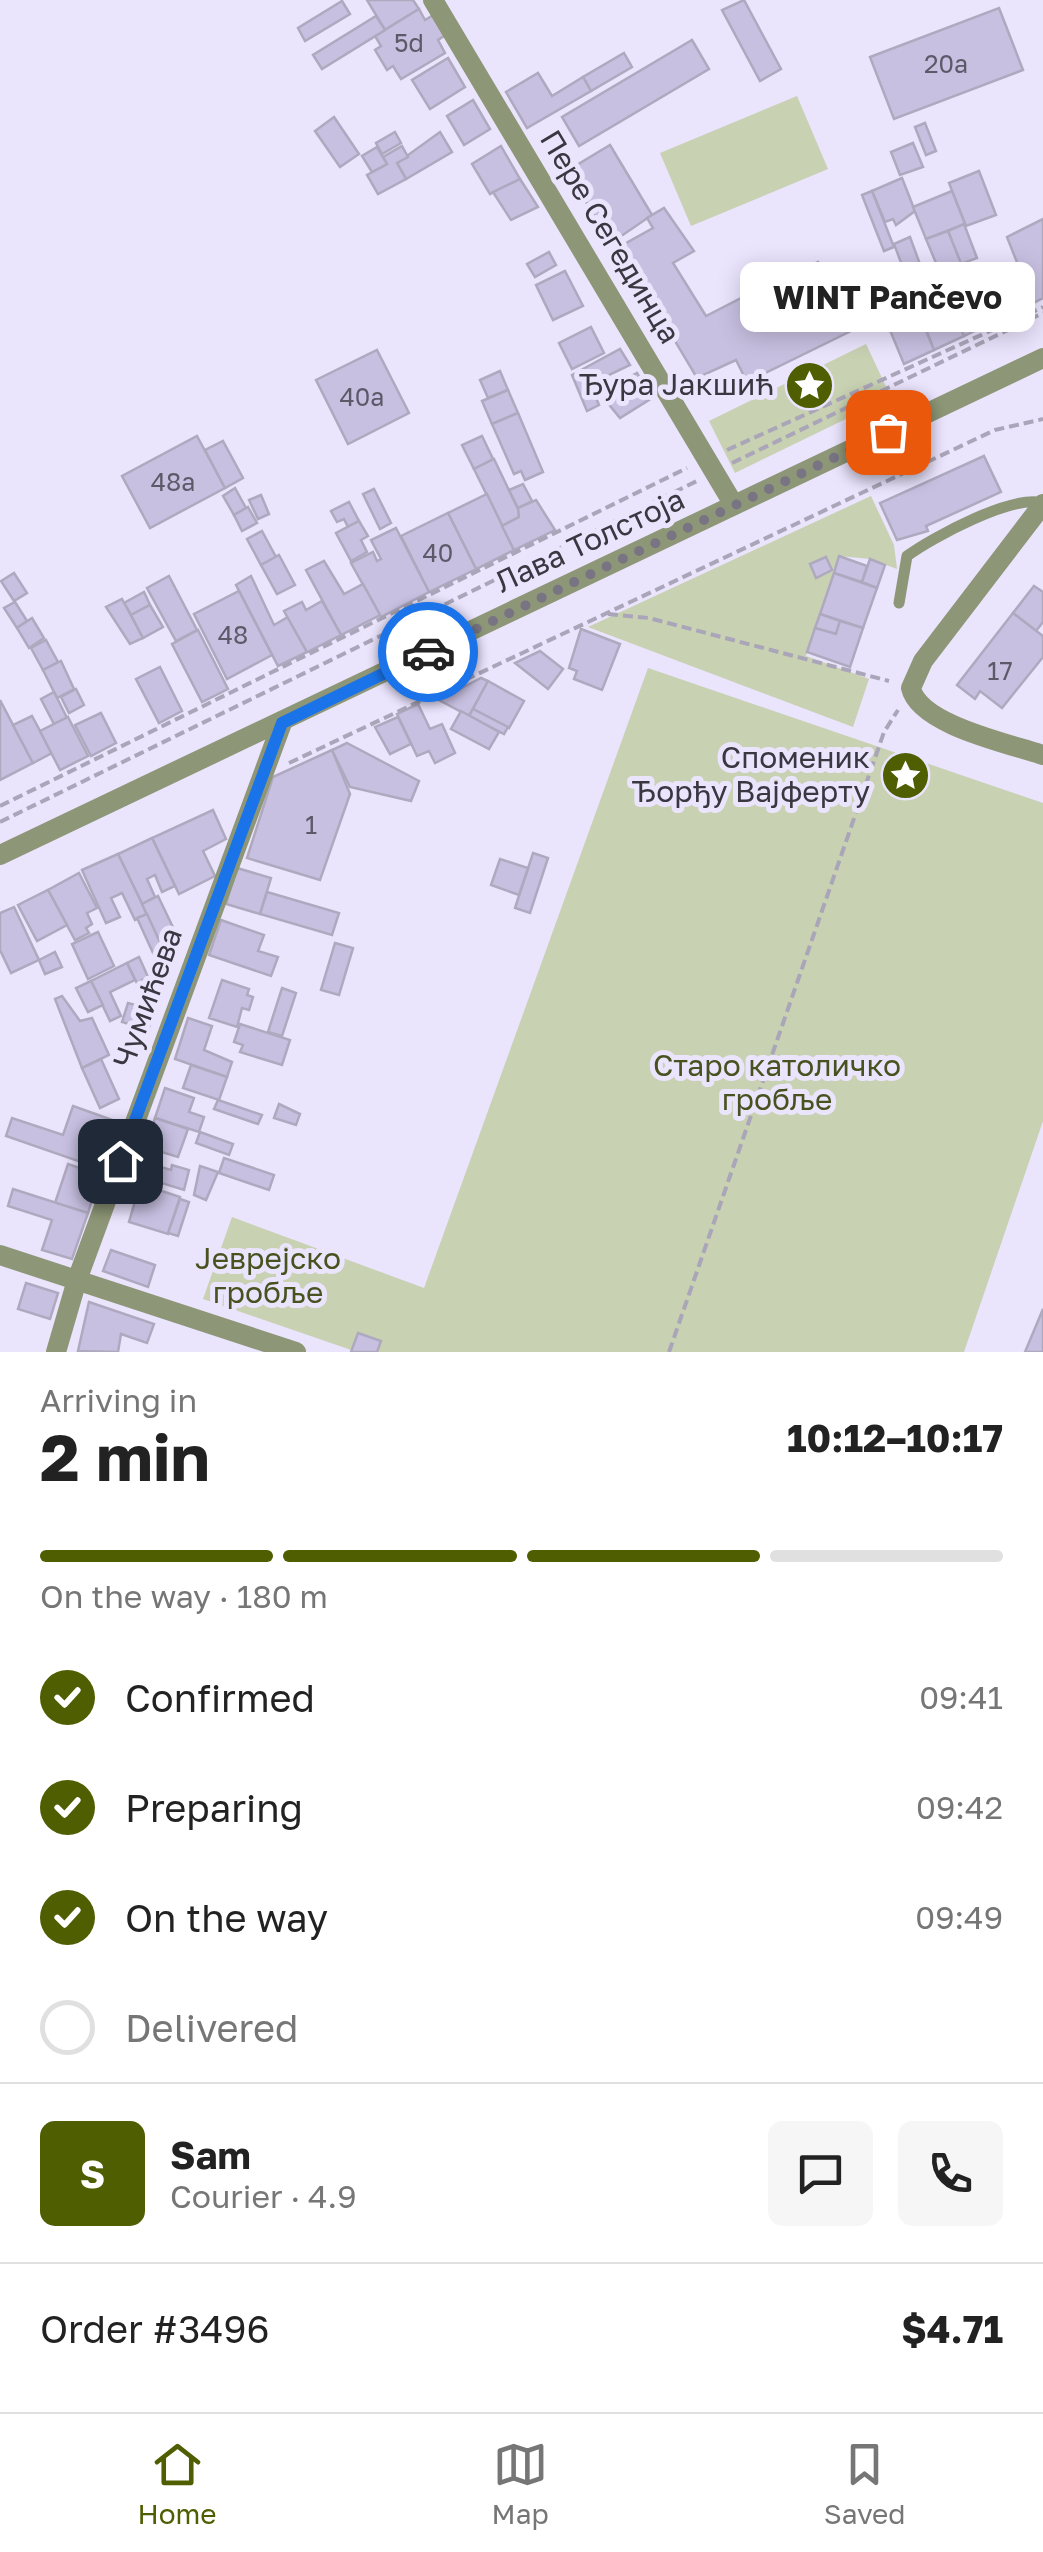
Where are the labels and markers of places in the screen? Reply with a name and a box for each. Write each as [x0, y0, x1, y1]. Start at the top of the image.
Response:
callout: WINT Pančevo [740, 262, 1036, 332]
place icon: Ђура Јакшић [783, 359, 835, 411]
place label: Ђура Јакшић [579, 366, 774, 402]
pin [846, 390, 931, 475]
place label: Споменик Ђорђу Вајферту [631, 739, 870, 809]
place icon: Споменик Ђорђу Вајферту [879, 749, 931, 801]
pin [78, 1119, 163, 1204]

